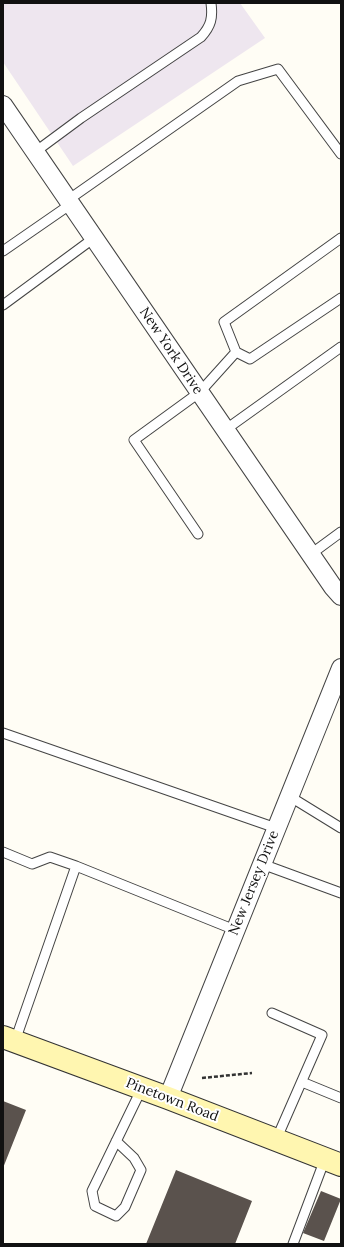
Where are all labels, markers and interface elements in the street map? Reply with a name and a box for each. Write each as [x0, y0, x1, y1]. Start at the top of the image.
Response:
street label: New York Drive [136, 304, 206, 398]
street label: New Jersey Drive [225, 828, 283, 938]
street label: Pinetown Road [123, 1075, 221, 1125]

